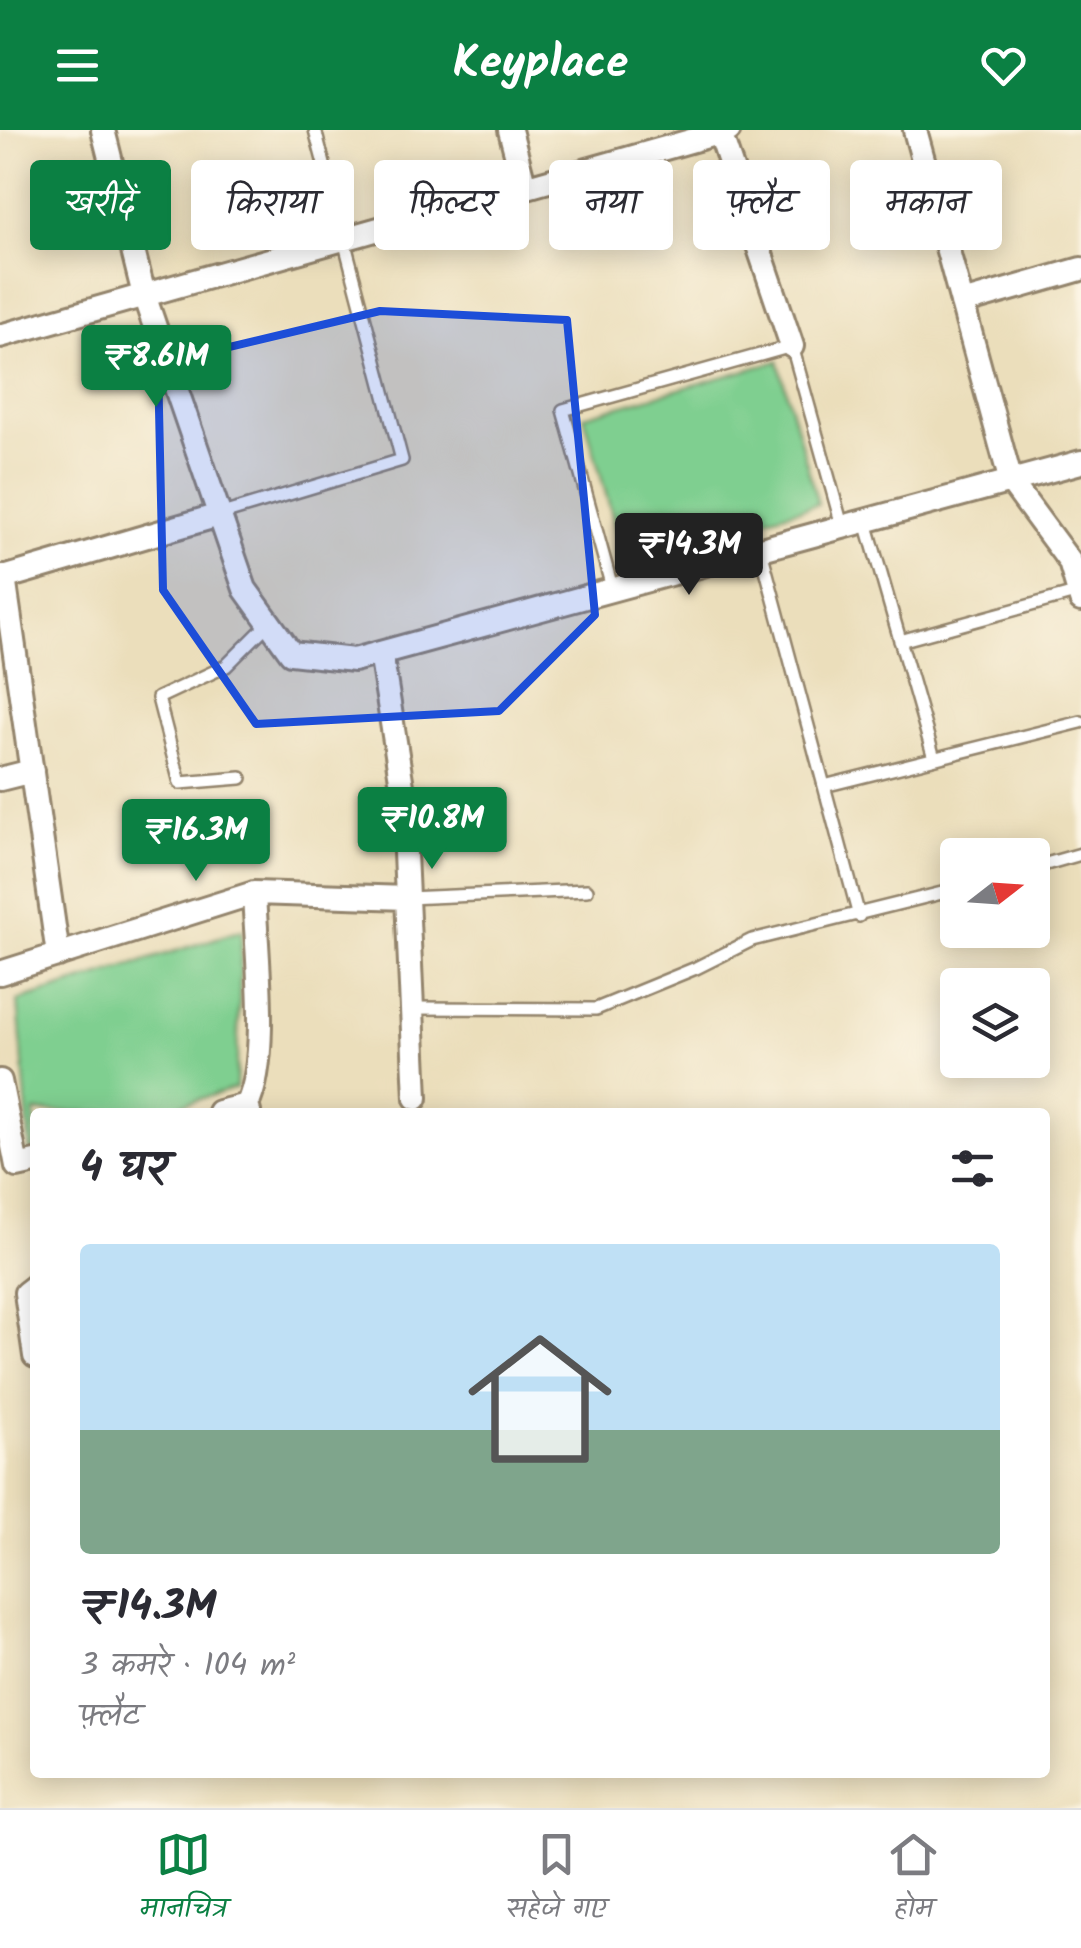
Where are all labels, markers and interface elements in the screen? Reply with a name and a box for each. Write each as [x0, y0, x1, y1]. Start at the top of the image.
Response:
text: Keyplace [453, 29, 628, 101]
icon: menu [50, 38, 105, 93]
icon: heart [976, 38, 1031, 93]
chip: खरीदें [30, 160, 171, 250]
chip: किराया [191, 160, 354, 250]
chip: फ़िल्टर [374, 160, 529, 250]
chip: नया [549, 160, 673, 250]
chip: फ़्लैट [693, 160, 830, 250]
chip: मकान [850, 160, 1002, 250]
pin: ₹8.61M [75, 325, 237, 410]
text: ₹8.61M [103, 332, 209, 383]
pin: ₹14.3M [608, 513, 770, 598]
text: ₹14.3M [637, 520, 741, 571]
pin: ₹10.8M [351, 787, 513, 872]
text: ₹10.8M [380, 794, 484, 845]
pin: ₹16.3M [115, 799, 277, 884]
text: ₹16.3M [144, 806, 248, 857]
north arrow [940, 838, 1050, 948]
map controls [940, 838, 1050, 1078]
button: layers [940, 968, 1050, 1078]
text: 4 घर [80, 1135, 168, 1202]
icon: filters [945, 1141, 1000, 1196]
icon: home [450, 1309, 630, 1489]
text: ₹14.3M [80, 1574, 217, 1641]
text: 3 कमरे · 104 m² [80, 1641, 295, 1692]
text: फ़्लैट [80, 1692, 141, 1743]
tab: मानचित्र [140, 1827, 227, 1932]
tab: सहेजे गए [507, 1827, 606, 1932]
tab: होम [886, 1827, 941, 1932]

